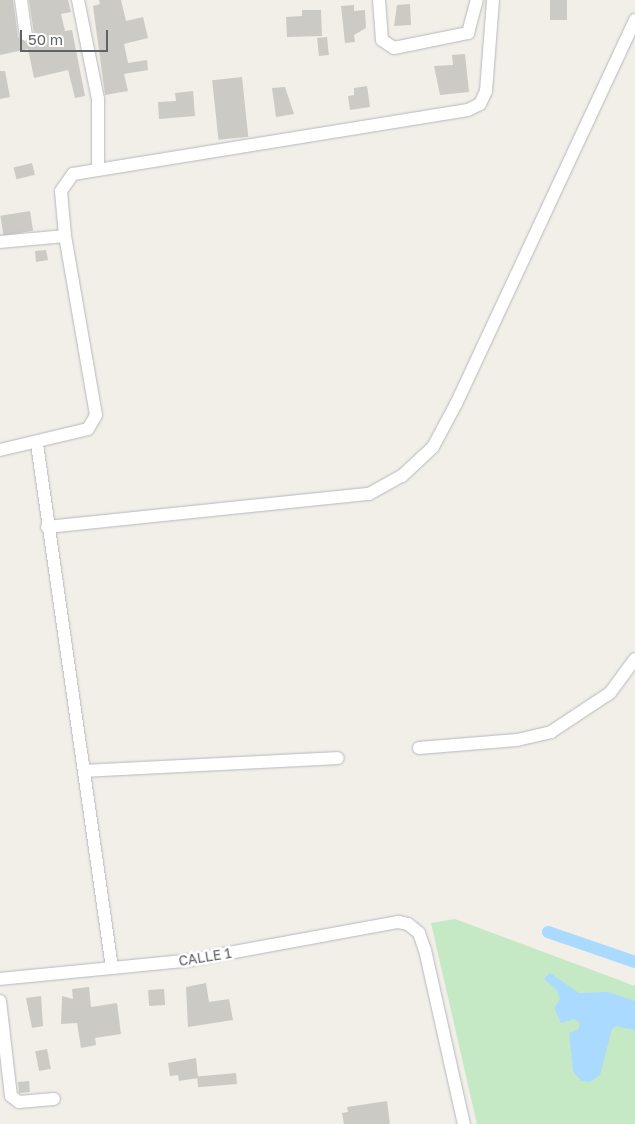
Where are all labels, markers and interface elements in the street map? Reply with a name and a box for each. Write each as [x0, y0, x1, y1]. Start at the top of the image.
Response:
scale bar [22, 20, 110, 52]
text: 50 m [28, 30, 63, 48]
street label: CALLE 1 [177, 945, 233, 969]

